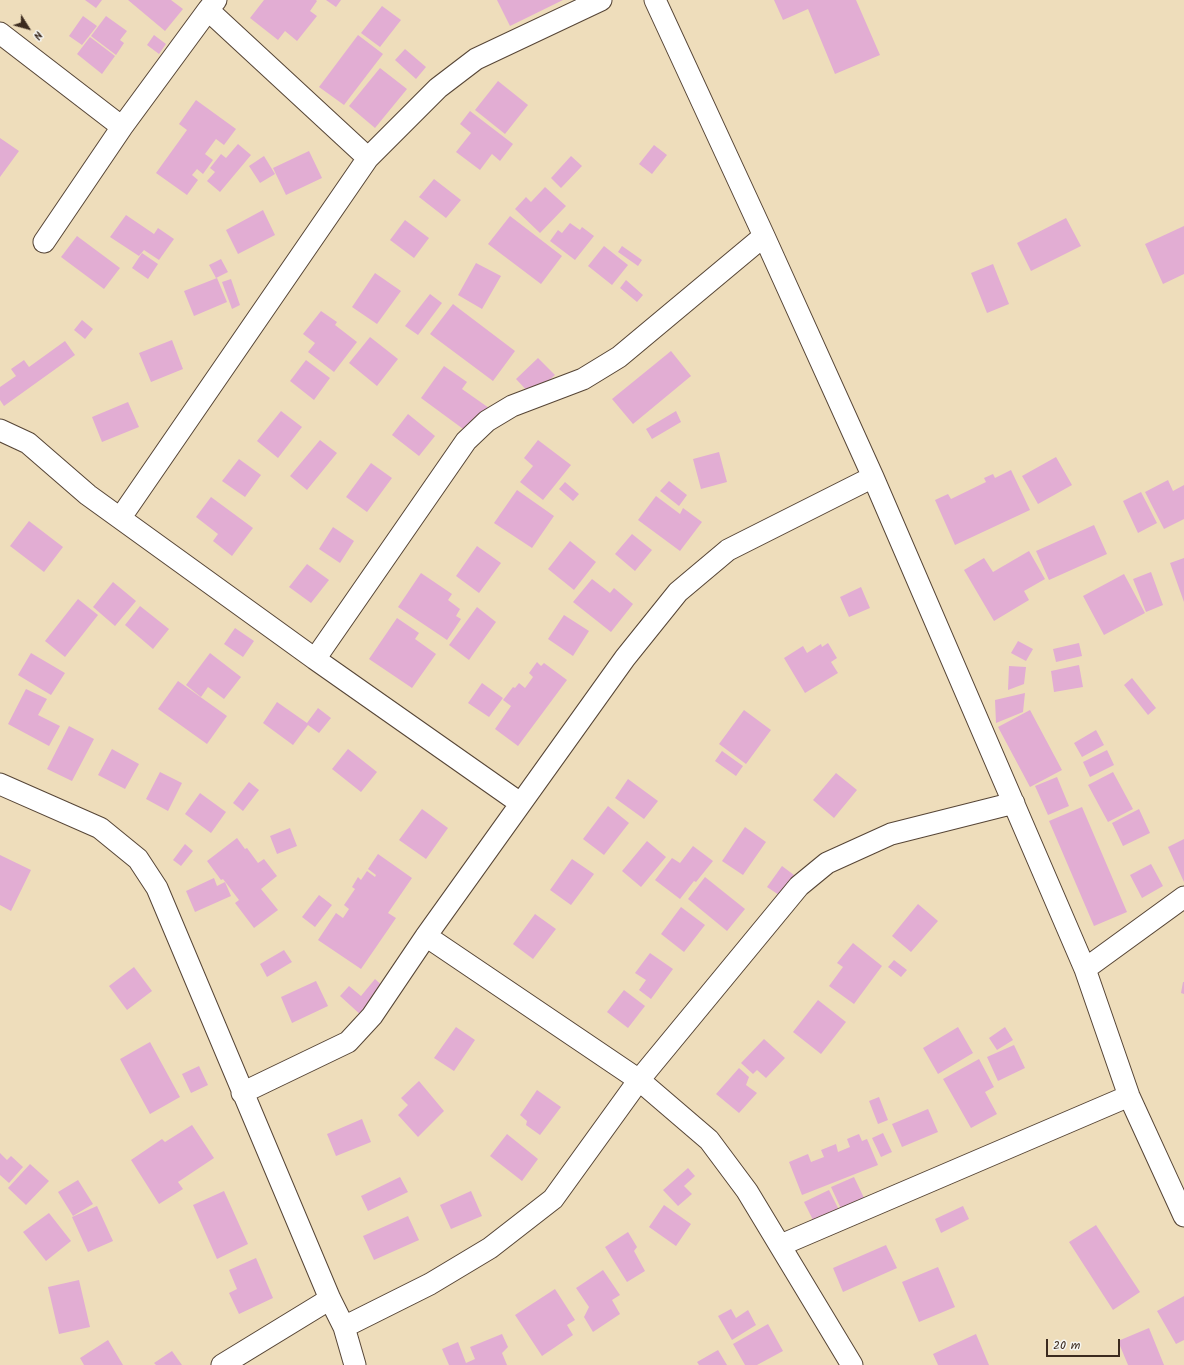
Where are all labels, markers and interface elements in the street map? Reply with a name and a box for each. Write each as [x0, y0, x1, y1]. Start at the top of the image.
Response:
north arrow [8, 8, 48, 48]
text: N [28, 27, 47, 43]
scale bar [1048, 1331, 1122, 1357]
text: 20 m [1053, 1336, 1080, 1355]

